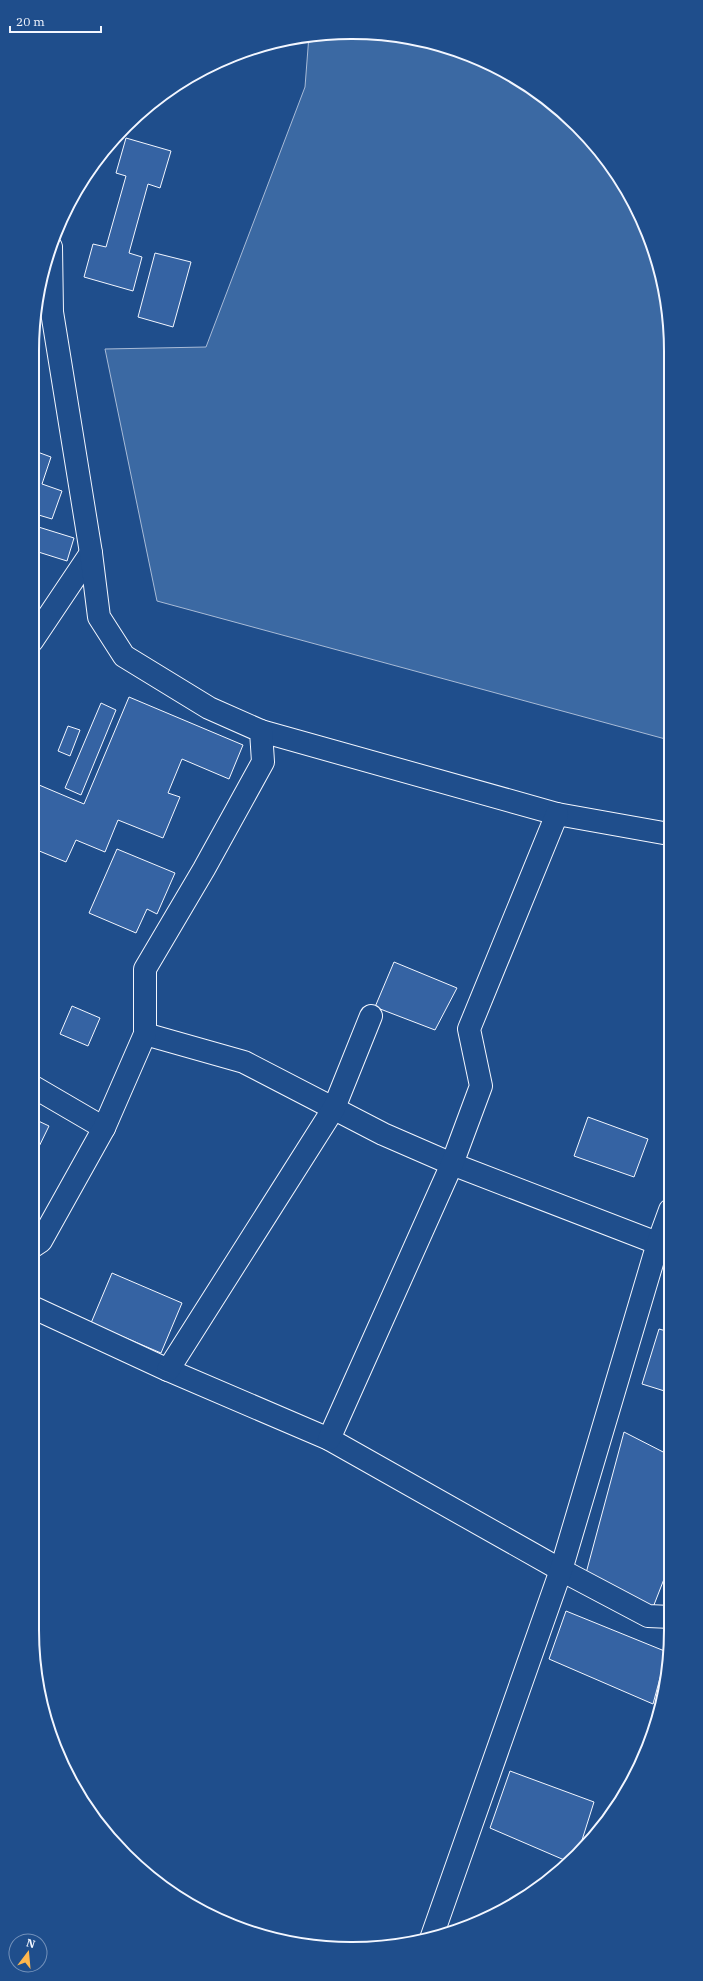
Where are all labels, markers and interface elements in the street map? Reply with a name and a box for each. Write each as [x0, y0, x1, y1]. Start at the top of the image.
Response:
scale bar [10, 8, 101, 34]
text: 20 m [16, 14, 45, 29]
north arrow [8, 1933, 48, 1973]
text: N [25, 1935, 37, 1951]

